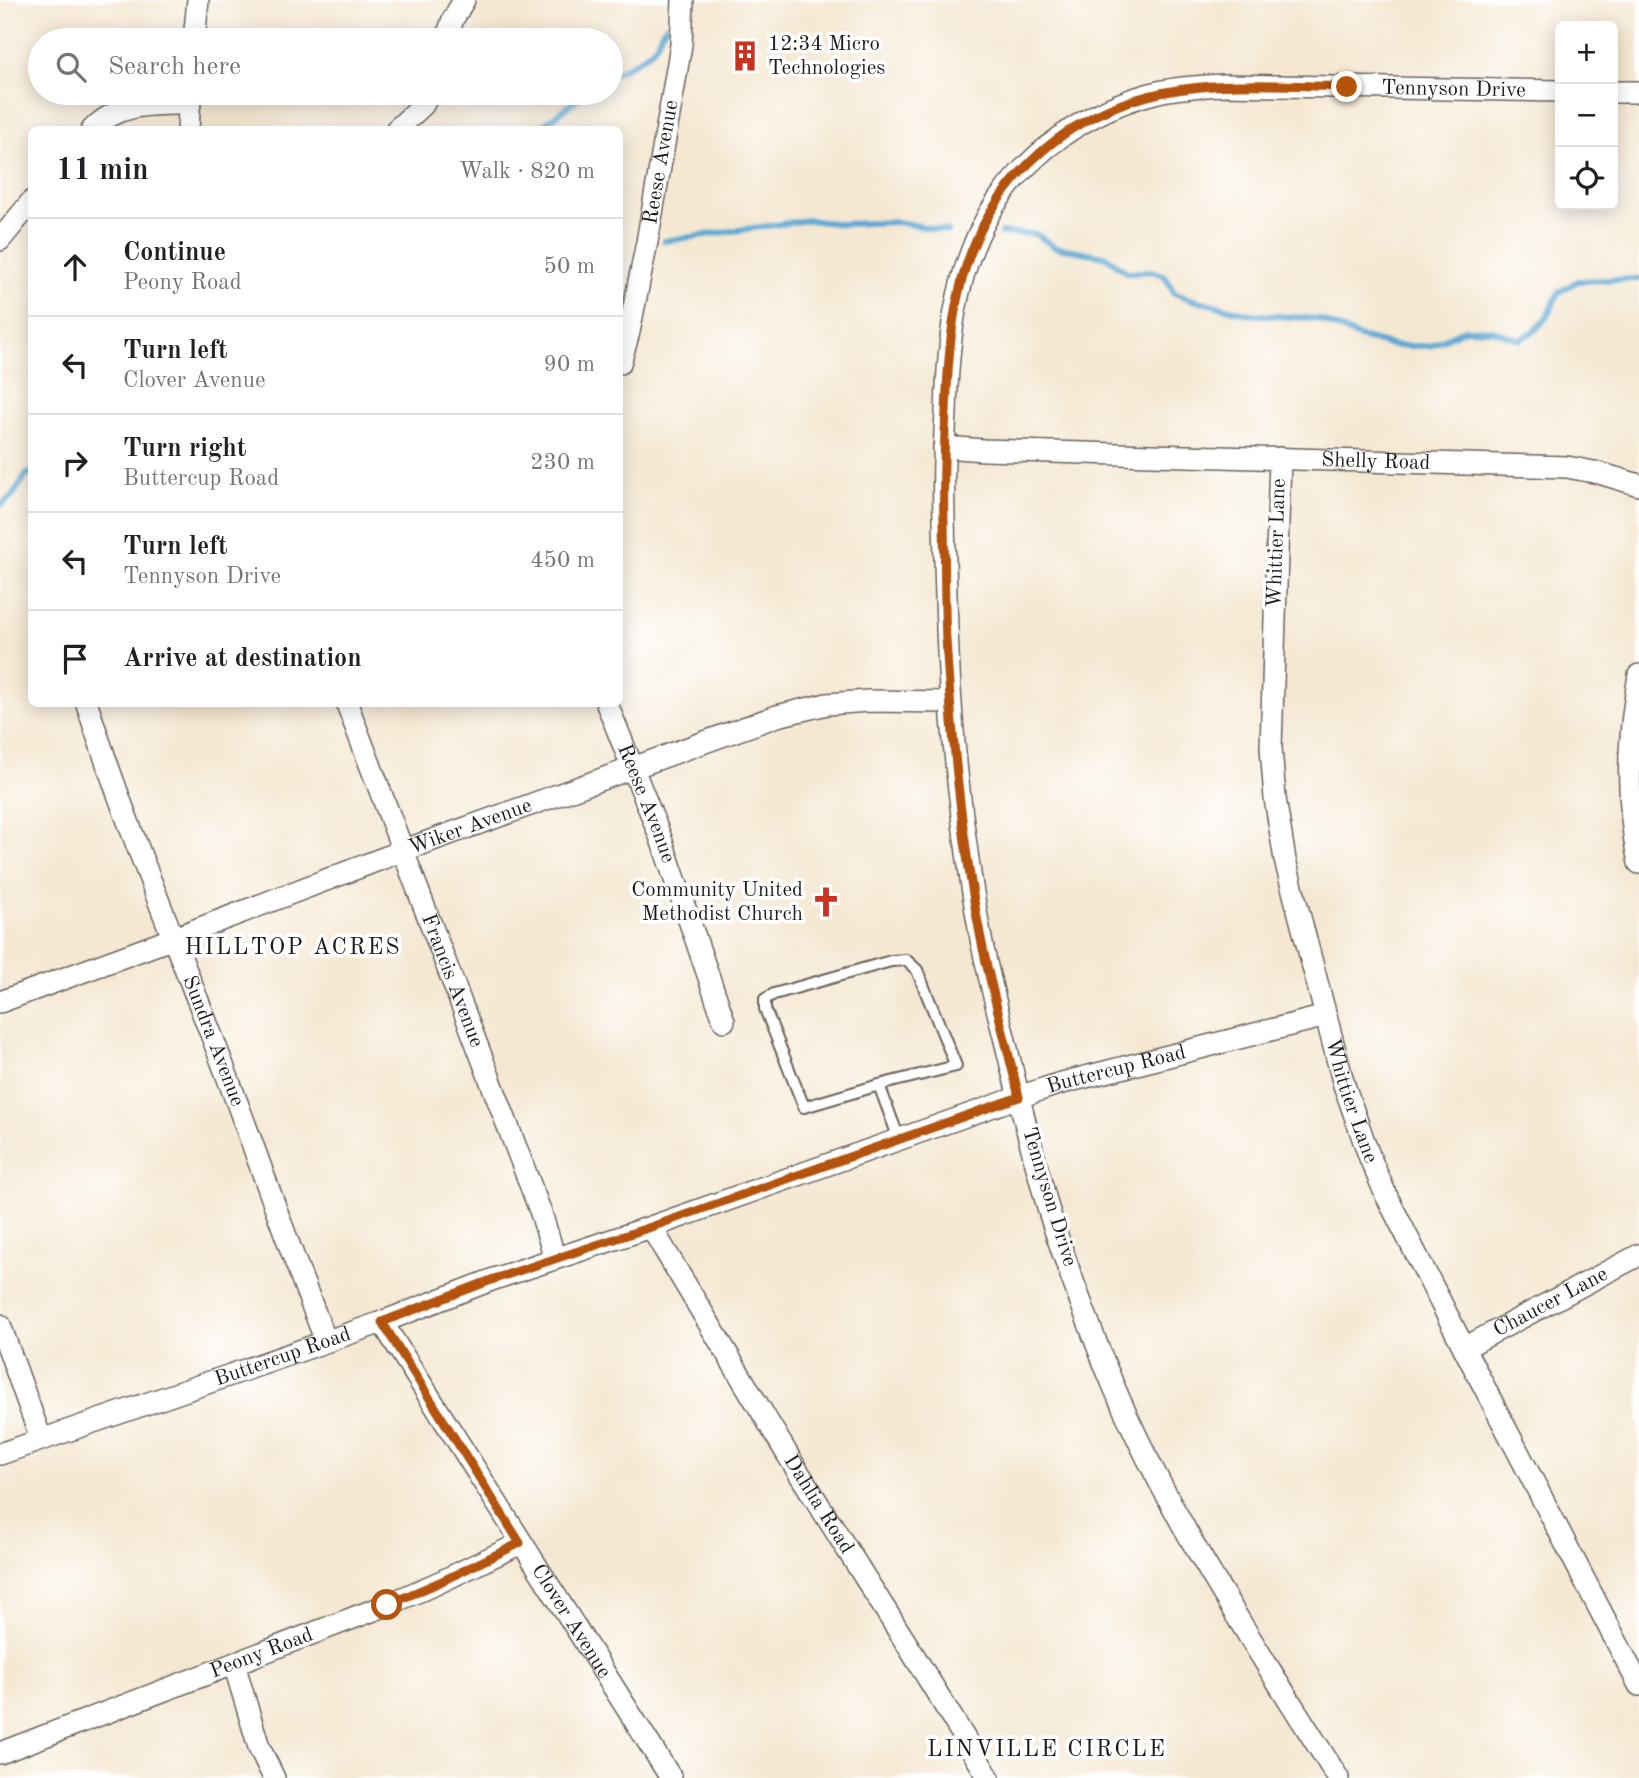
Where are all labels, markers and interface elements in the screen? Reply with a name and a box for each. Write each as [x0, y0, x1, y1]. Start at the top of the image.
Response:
map controls [1555, 21, 1618, 210]
button: + [1555, 21, 1618, 84]
search box [28, 28, 623, 105]
place label: 12:34 Micro Technologies [768, 34, 885, 79]
building icon: 12:34 Micro Technologies [728, 39, 762, 73]
icon: search [52, 48, 90, 86]
text: Search here [108, 54, 241, 80]
route end [1331, 71, 1362, 102]
street label: Tennyson Drive [1381, 77, 1526, 101]
button: − [1555, 84, 1618, 147]
street label: Reese Avenue [640, 98, 682, 226]
button: locate [1555, 147, 1618, 210]
text: 11 min [56, 156, 149, 186]
text: Walk · 820 m [459, 160, 595, 183]
text: Continue [123, 240, 226, 266]
icon: ahead [56, 248, 94, 286]
text: 50 m [544, 255, 595, 278]
text: Peony Road [123, 271, 242, 294]
text: Turn left [123, 338, 228, 364]
icon: left [56, 346, 94, 384]
text: 90 m [544, 353, 595, 376]
text: Clover Avenue [123, 369, 266, 392]
text: Turn right [123, 436, 246, 462]
icon: right [56, 444, 94, 482]
street label: Shelly Road [1321, 449, 1431, 474]
text: 230 m [530, 451, 595, 474]
text: Buttercup Road [123, 467, 279, 490]
street label: Whittier Lane [1264, 478, 1290, 608]
text: Turn left [123, 534, 228, 560]
icon: left [56, 542, 94, 580]
text: 450 m [530, 549, 595, 572]
text: Tennyson Drive [123, 565, 281, 588]
icon: arrive [56, 640, 94, 678]
text: Arrive at destination [123, 646, 362, 672]
street label: Reese Avenue [614, 741, 679, 866]
street label: Wiker Avenue [406, 795, 535, 858]
place label: Community United Methodist Church [631, 880, 803, 925]
church icon: Community United Methodist Church [809, 885, 843, 919]
street label: Francis Avenue [417, 911, 487, 1050]
district label: HILLTOP ACRES [184, 936, 402, 959]
street label: Sundra Avenue [179, 973, 248, 1109]
street label: Whittier Lane [1322, 1036, 1381, 1166]
street label: Buttercup Road [1044, 1041, 1188, 1098]
street label: Tennyson Drive [1018, 1125, 1080, 1269]
street label: Chaucer Lane [1490, 1263, 1611, 1341]
street label: Buttercup Road [212, 1323, 354, 1390]
street label: Dahlia Road [780, 1451, 858, 1557]
street label: Clover Avenue [527, 1560, 615, 1682]
route start [371, 1589, 402, 1620]
street label: Peony Road [207, 1624, 316, 1682]
district label: LINVILLE CIRCLE [927, 1738, 1167, 1761]

